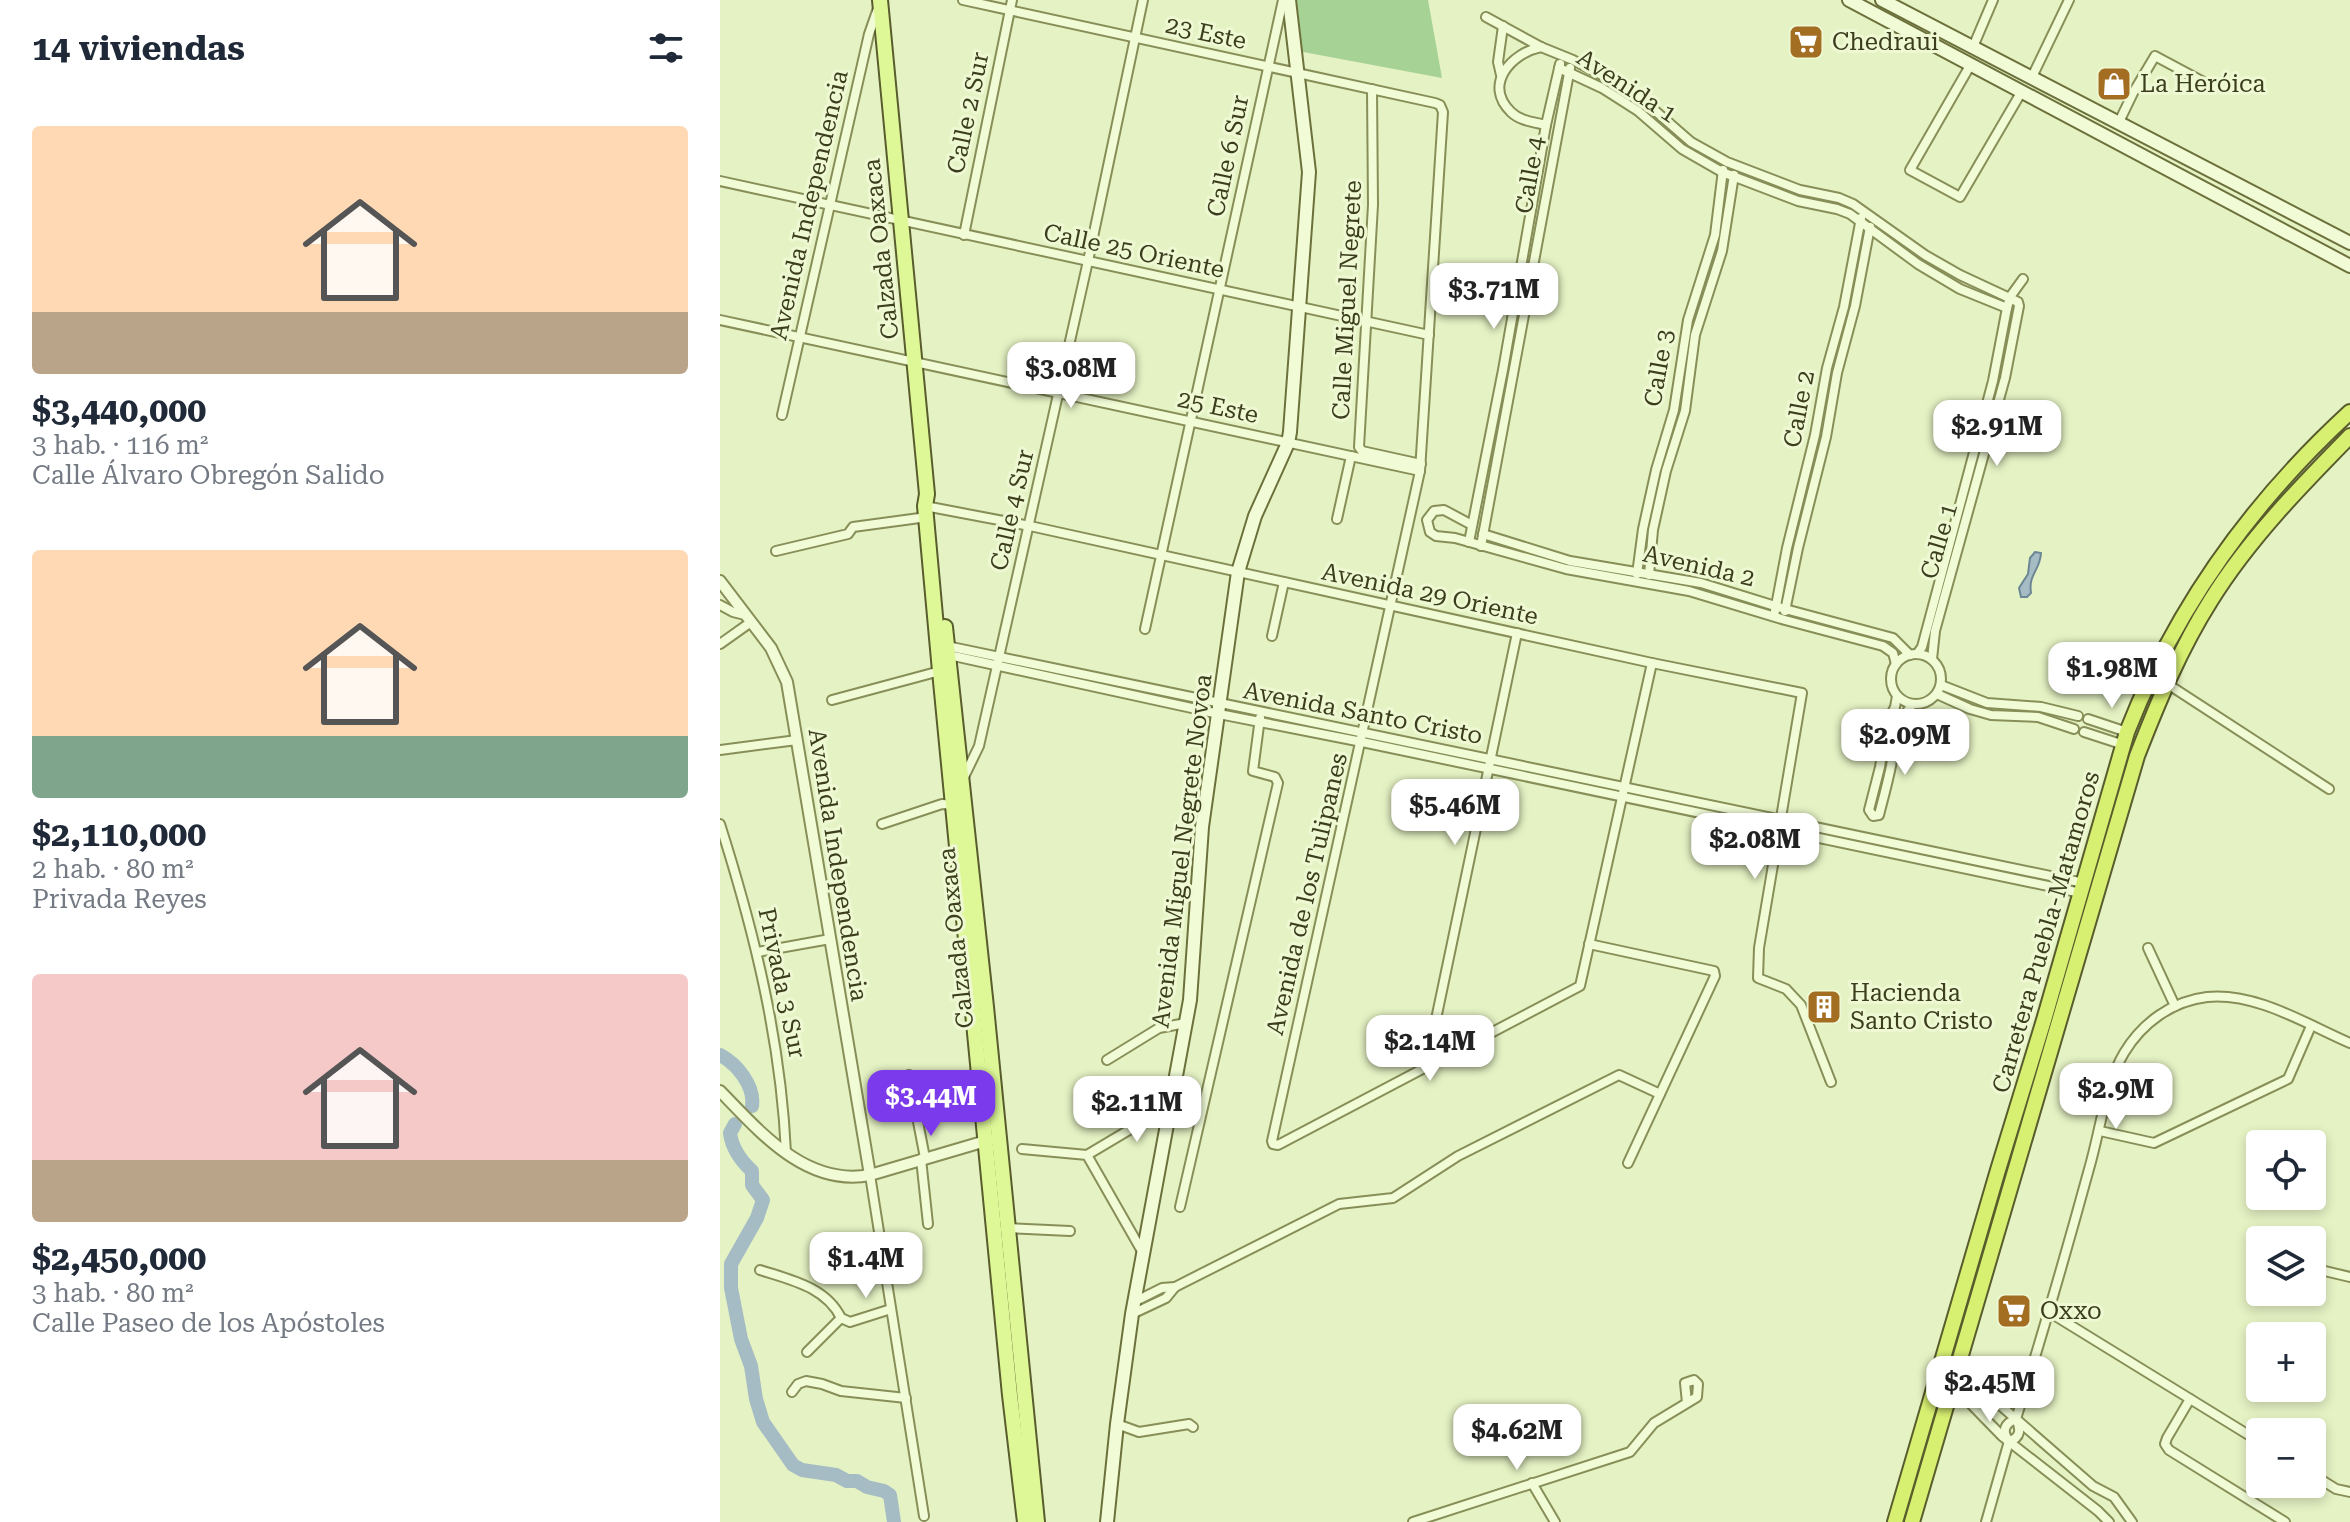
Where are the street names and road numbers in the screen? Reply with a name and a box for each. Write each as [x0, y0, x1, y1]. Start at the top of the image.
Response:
street label: 23 Este [1163, 11, 1249, 55]
street label: Avenida 1 [1572, 43, 1682, 129]
street label: Calle 2 Sur [941, 50, 995, 176]
street label: Avenida Independencia [764, 68, 854, 342]
street label: Calle 6 Sur [1201, 93, 1255, 219]
street label: Calle 4 [1509, 134, 1551, 216]
street label: Calzada Oaxaca [858, 157, 904, 341]
street label: Calle Miguel Negrete [1327, 179, 1367, 421]
street label: Calle 25 Oriente [1041, 218, 1227, 284]
street label: Calle 3 [1638, 327, 1680, 409]
street label: Calle 2 [1778, 368, 1820, 450]
street label: 25 Este [1175, 385, 1261, 429]
street label: Calle 4 Sur [984, 447, 1040, 573]
street label: Calle 1 [1915, 500, 1963, 582]
street label: Avenida 2 [1640, 540, 1758, 592]
street label: Avenida 29 Oriente [1319, 557, 1541, 631]
street label: Avenida Miguel Negrete Novoa [1146, 672, 1218, 1030]
street label: Avenida Santo Cristo [1241, 676, 1485, 750]
street label: Avenida Independencia [803, 727, 873, 1003]
street label: Avenida de los Tulipanes [1261, 750, 1353, 1038]
street label: Carretera Puebla-Matamoros [1987, 768, 2105, 1096]
street label: Calzada Oaxaca [933, 846, 979, 1030]
street label: Privada 3 Sur [752, 905, 812, 1061]

